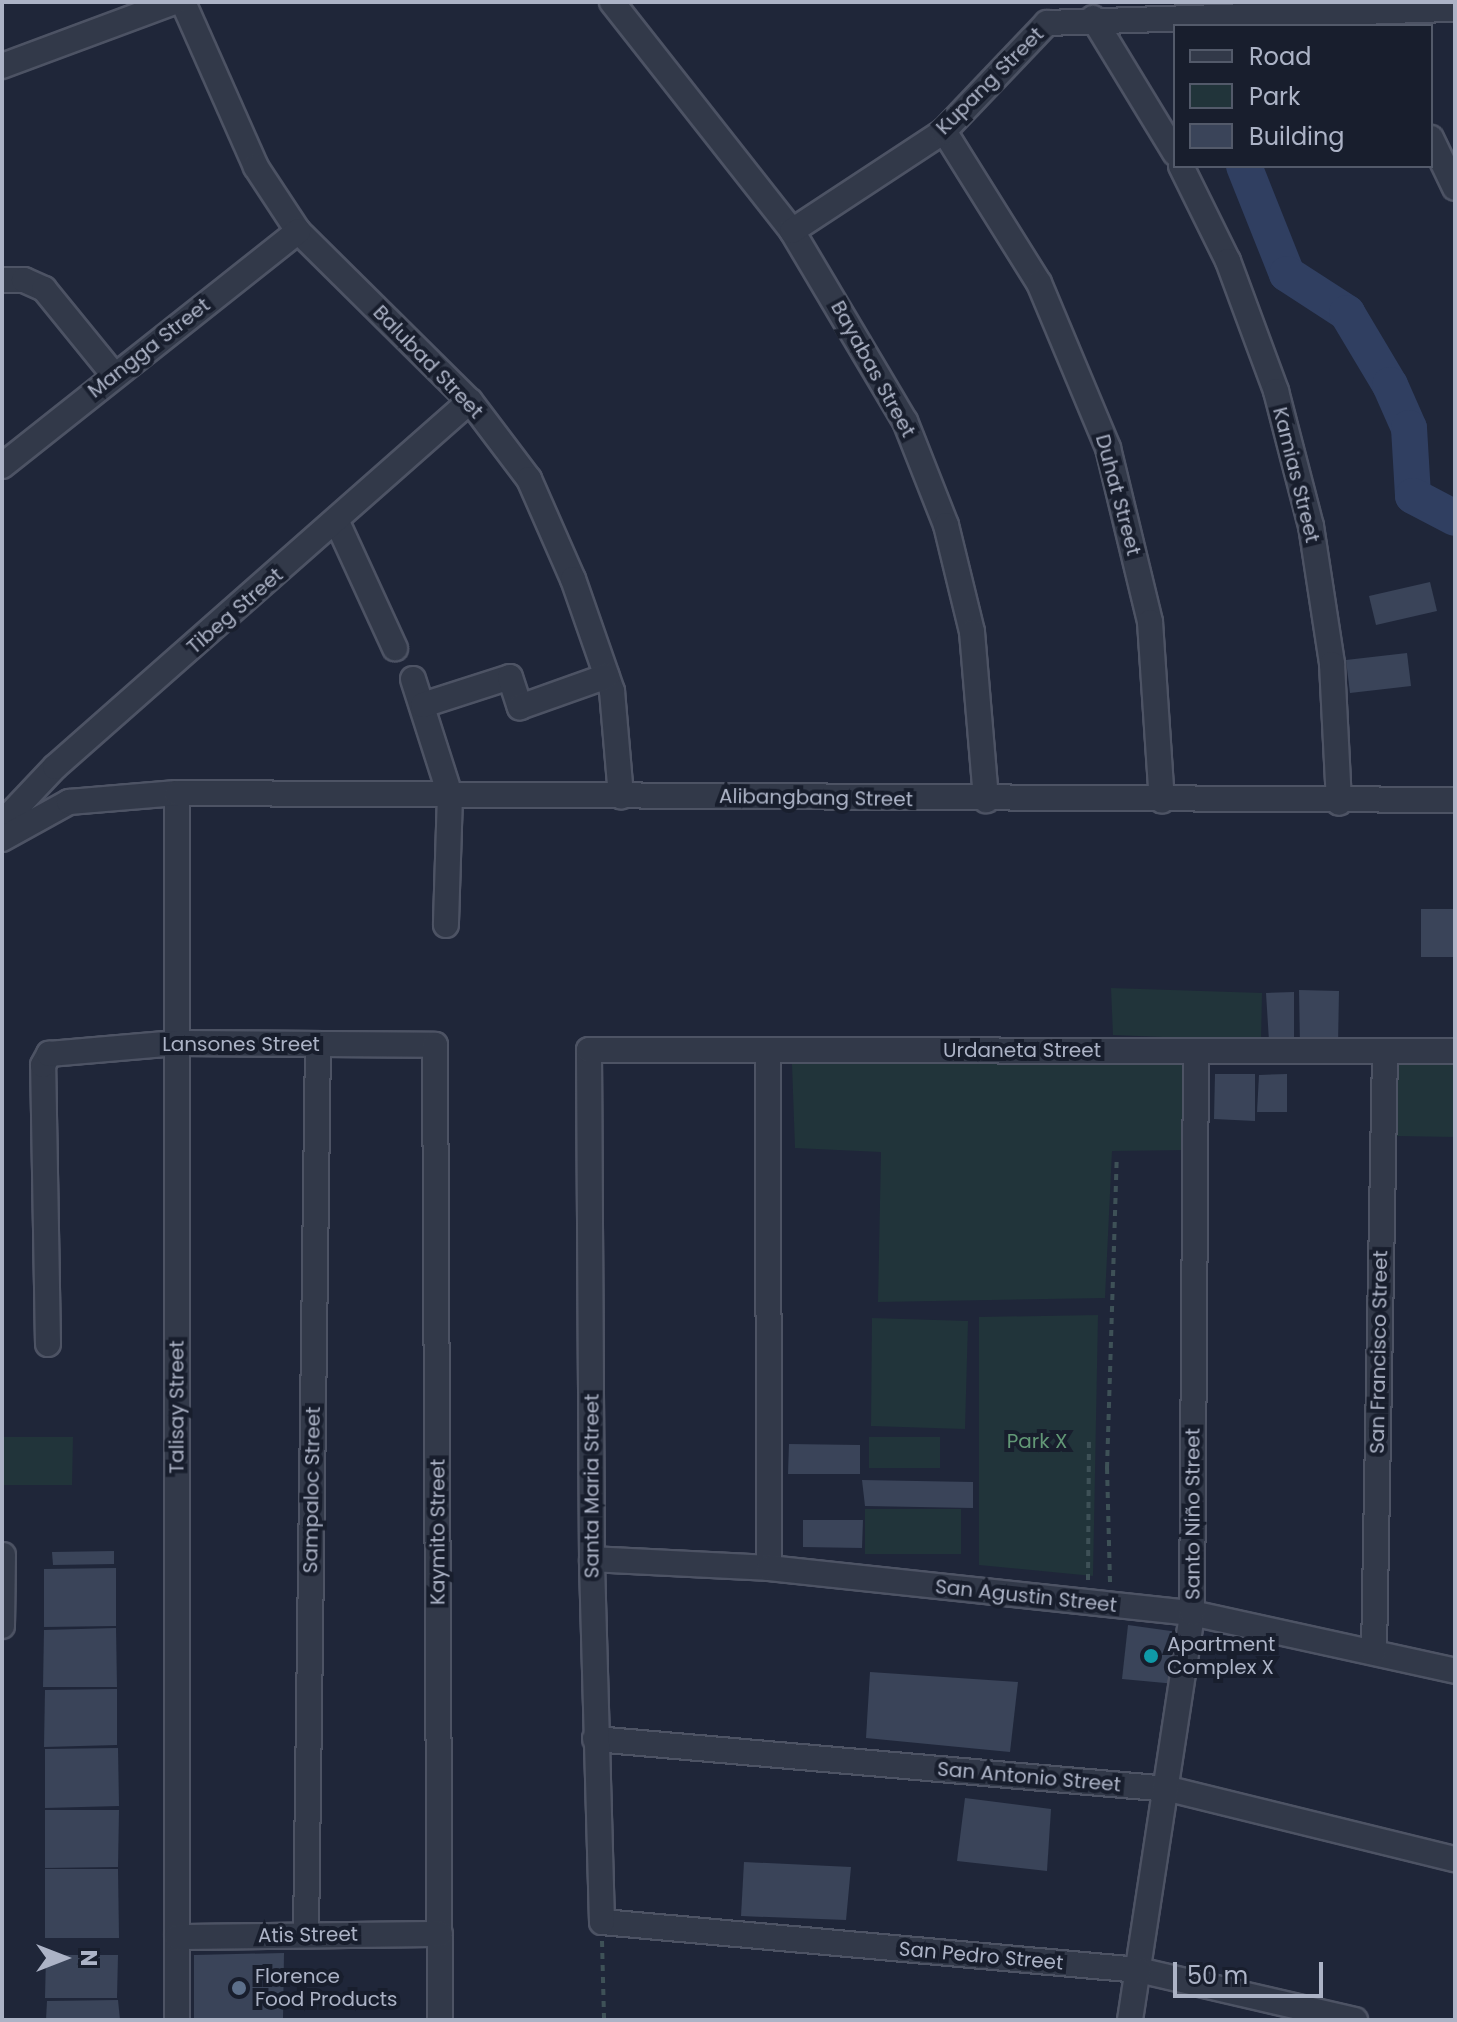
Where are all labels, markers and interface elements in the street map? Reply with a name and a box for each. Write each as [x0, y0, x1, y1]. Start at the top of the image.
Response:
street label: Kupang Street [931, 22, 1049, 140]
legend [1173, 24, 1433, 168]
text: Road [1249, 40, 1311, 73]
text: Park [1249, 80, 1300, 113]
text: Building [1249, 120, 1345, 153]
street label: Mangga Street [83, 293, 215, 403]
street label: Bayabas Street [826, 297, 920, 441]
street label: Balubad Street [368, 300, 488, 424]
street label: Kamias Street [1268, 405, 1324, 545]
street label: Duhat Street [1090, 432, 1146, 558]
street label: Tibeg Street [182, 563, 288, 659]
street label: Alibangbang Street [719, 784, 913, 812]
street label: Lansones Street [162, 1032, 320, 1056]
street label: Urdaneta Street [943, 1038, 1101, 1062]
street label: San Francisco Street [1365, 1250, 1393, 1454]
street label: Talisay Street [165, 1340, 189, 1474]
street label: Santa Maria Street [580, 1394, 604, 1578]
street label: Sampaloc Street [299, 1406, 325, 1574]
street label: Santo Niño Street [1181, 1428, 1205, 1600]
park label: Park X [1007, 1429, 1067, 1453]
street label: Kaymito Street [426, 1459, 450, 1605]
street label: San Agustin Street [934, 1575, 1118, 1617]
place label: Apartment Complex X [1167, 1632, 1275, 1679]
marker: Apartment Complex X [1142, 1647, 1160, 1665]
street label: San Antonio Street [936, 1757, 1122, 1797]
north arrow [24, 1918, 104, 1998]
street label: Atis Street [258, 1922, 358, 1948]
street label: San Pedro Street [898, 1937, 1064, 1975]
scale bar [1177, 1946, 1327, 1996]
text: N [73, 1950, 104, 1966]
text: 50 m [1187, 1959, 1248, 1992]
place label: Florence Food Products [255, 1964, 398, 2011]
marker: Florence Food Products [230, 1979, 248, 1997]

